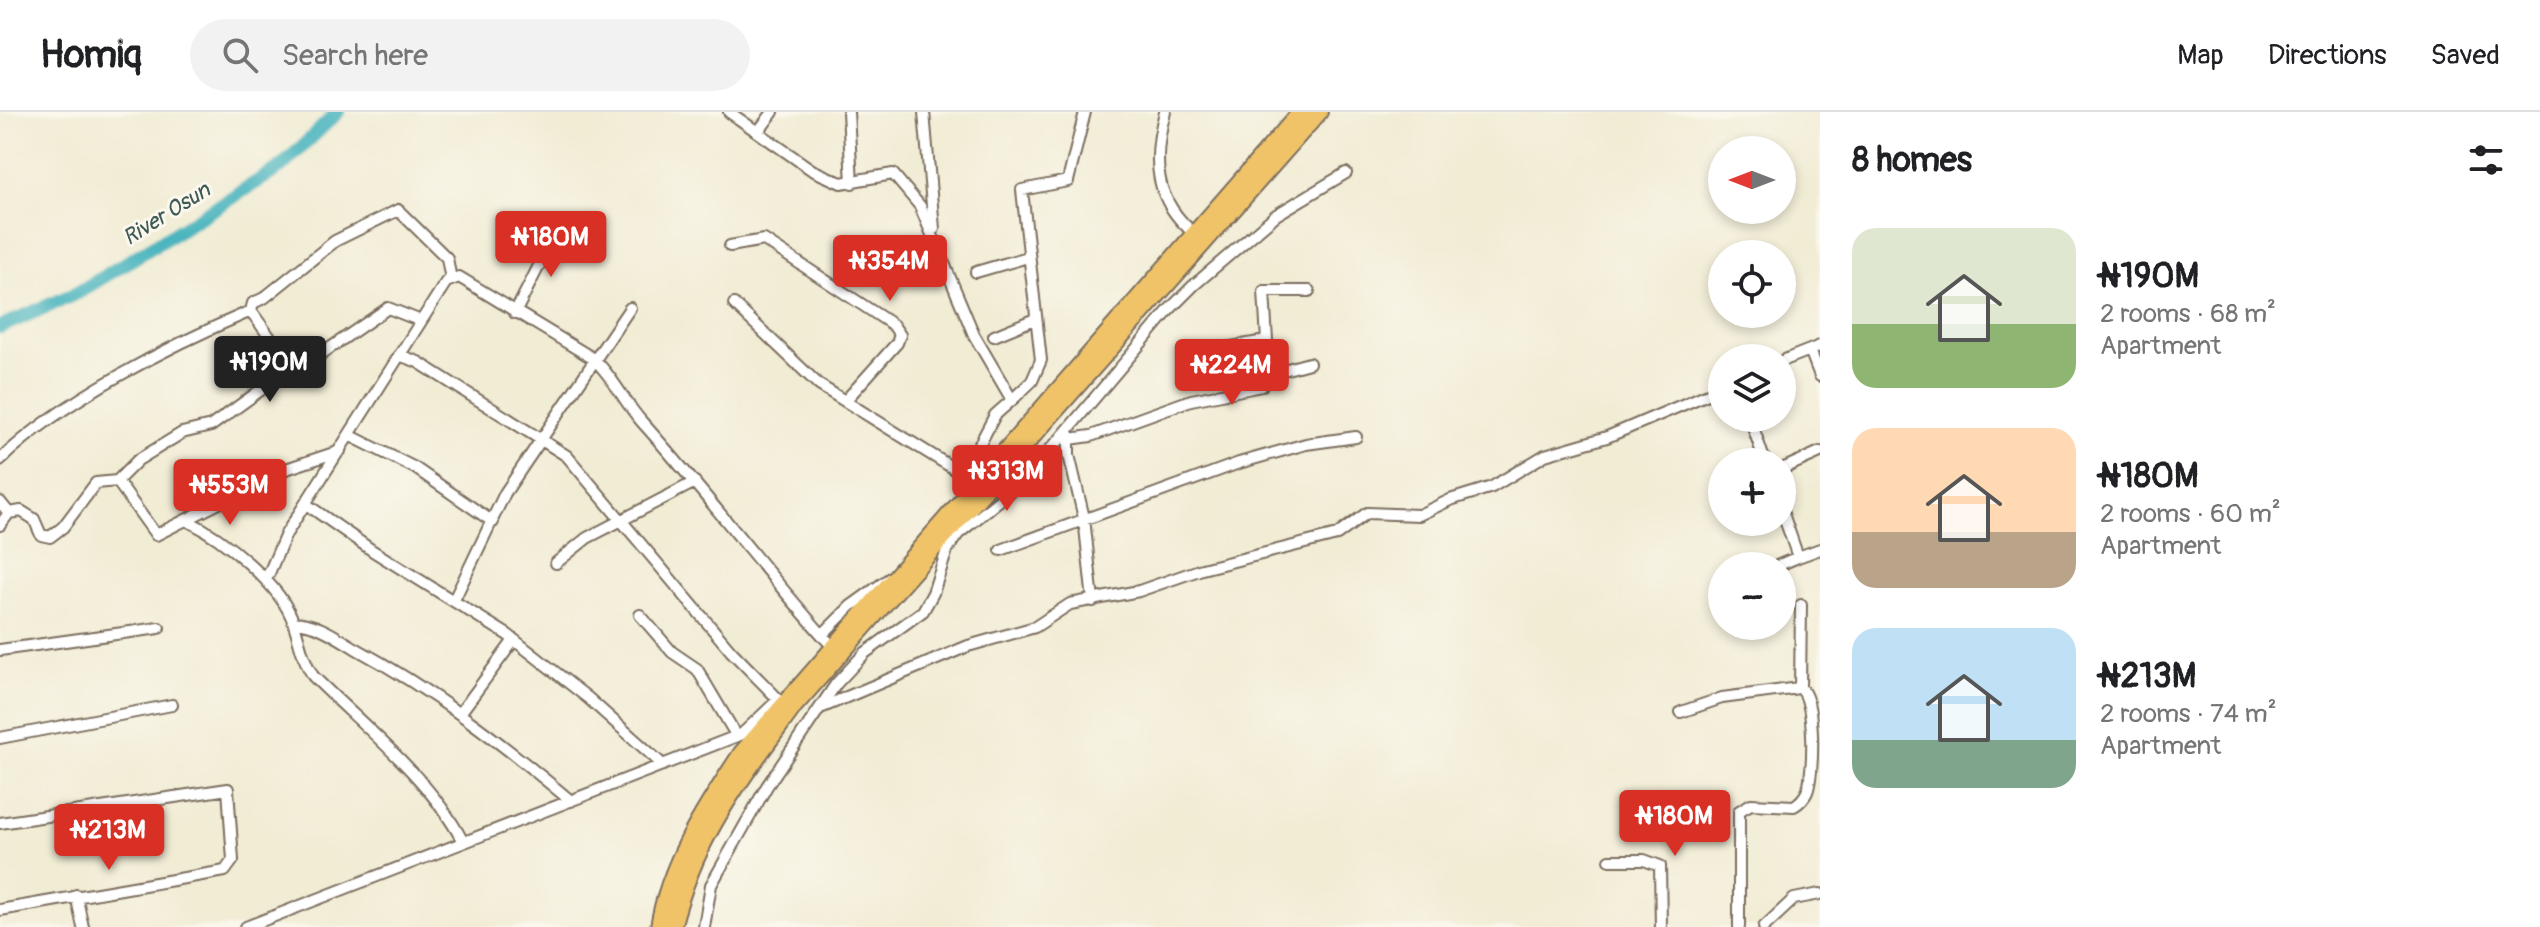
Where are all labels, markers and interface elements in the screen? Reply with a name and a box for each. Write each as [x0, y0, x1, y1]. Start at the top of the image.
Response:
search box [190, 19, 750, 91]
text: Homiq [40, 31, 142, 79]
icon: search [218, 33, 262, 77]
text: Search here [282, 37, 428, 74]
text: Map [2177, 38, 2224, 73]
text: Directions [2268, 38, 2387, 73]
text: Saved [2431, 38, 2500, 73]
north arrow [1708, 136, 1796, 224]
map controls [1708, 136, 1796, 640]
icon: filters [2464, 138, 2508, 182]
text: 8 homes [1852, 139, 1972, 182]
water label: River Osun [118, 175, 217, 252]
pin: ₦180M [495, 211, 607, 279]
text: ₦180M [513, 221, 589, 253]
pin: ₦354M [834, 235, 946, 303]
button: locate [1708, 240, 1796, 328]
text: ₦354M [851, 245, 929, 277]
text: ₦190M [2100, 255, 2199, 298]
icon: home [1916, 260, 2012, 356]
text: 2 rooms · 68 m² [2100, 298, 2276, 330]
text: Apartment [2100, 330, 2221, 362]
pin: ₦190M [214, 336, 326, 404]
pin: ₦224M [1176, 339, 1288, 407]
button: layers [1708, 344, 1796, 432]
text: ₦190M [232, 346, 308, 378]
text: ₦224M [1193, 349, 1271, 381]
pin: ₦313M [951, 445, 1063, 513]
button: + [1708, 448, 1796, 536]
text: ₦313M [970, 455, 1044, 487]
text: ₦180M [2100, 455, 2199, 498]
pin: ₦553M [174, 459, 286, 527]
icon: home [1916, 460, 2012, 556]
text: ₦553M [191, 469, 269, 501]
text: 2 rooms · 60 m² [2100, 498, 2281, 530]
text: Apartment [2100, 530, 2221, 562]
button: − [1708, 552, 1796, 640]
text: ₦213M [2100, 655, 2196, 698]
icon: home [1916, 660, 2012, 756]
text: 2 rooms · 74 m² [2100, 698, 2277, 730]
text: Apartment [2100, 730, 2221, 762]
pin: ₦180M [1619, 790, 1731, 858]
text: ₦180M [1637, 800, 1713, 832]
pin: ₦213M [53, 804, 165, 872]
text: ₦213M [72, 814, 146, 846]

